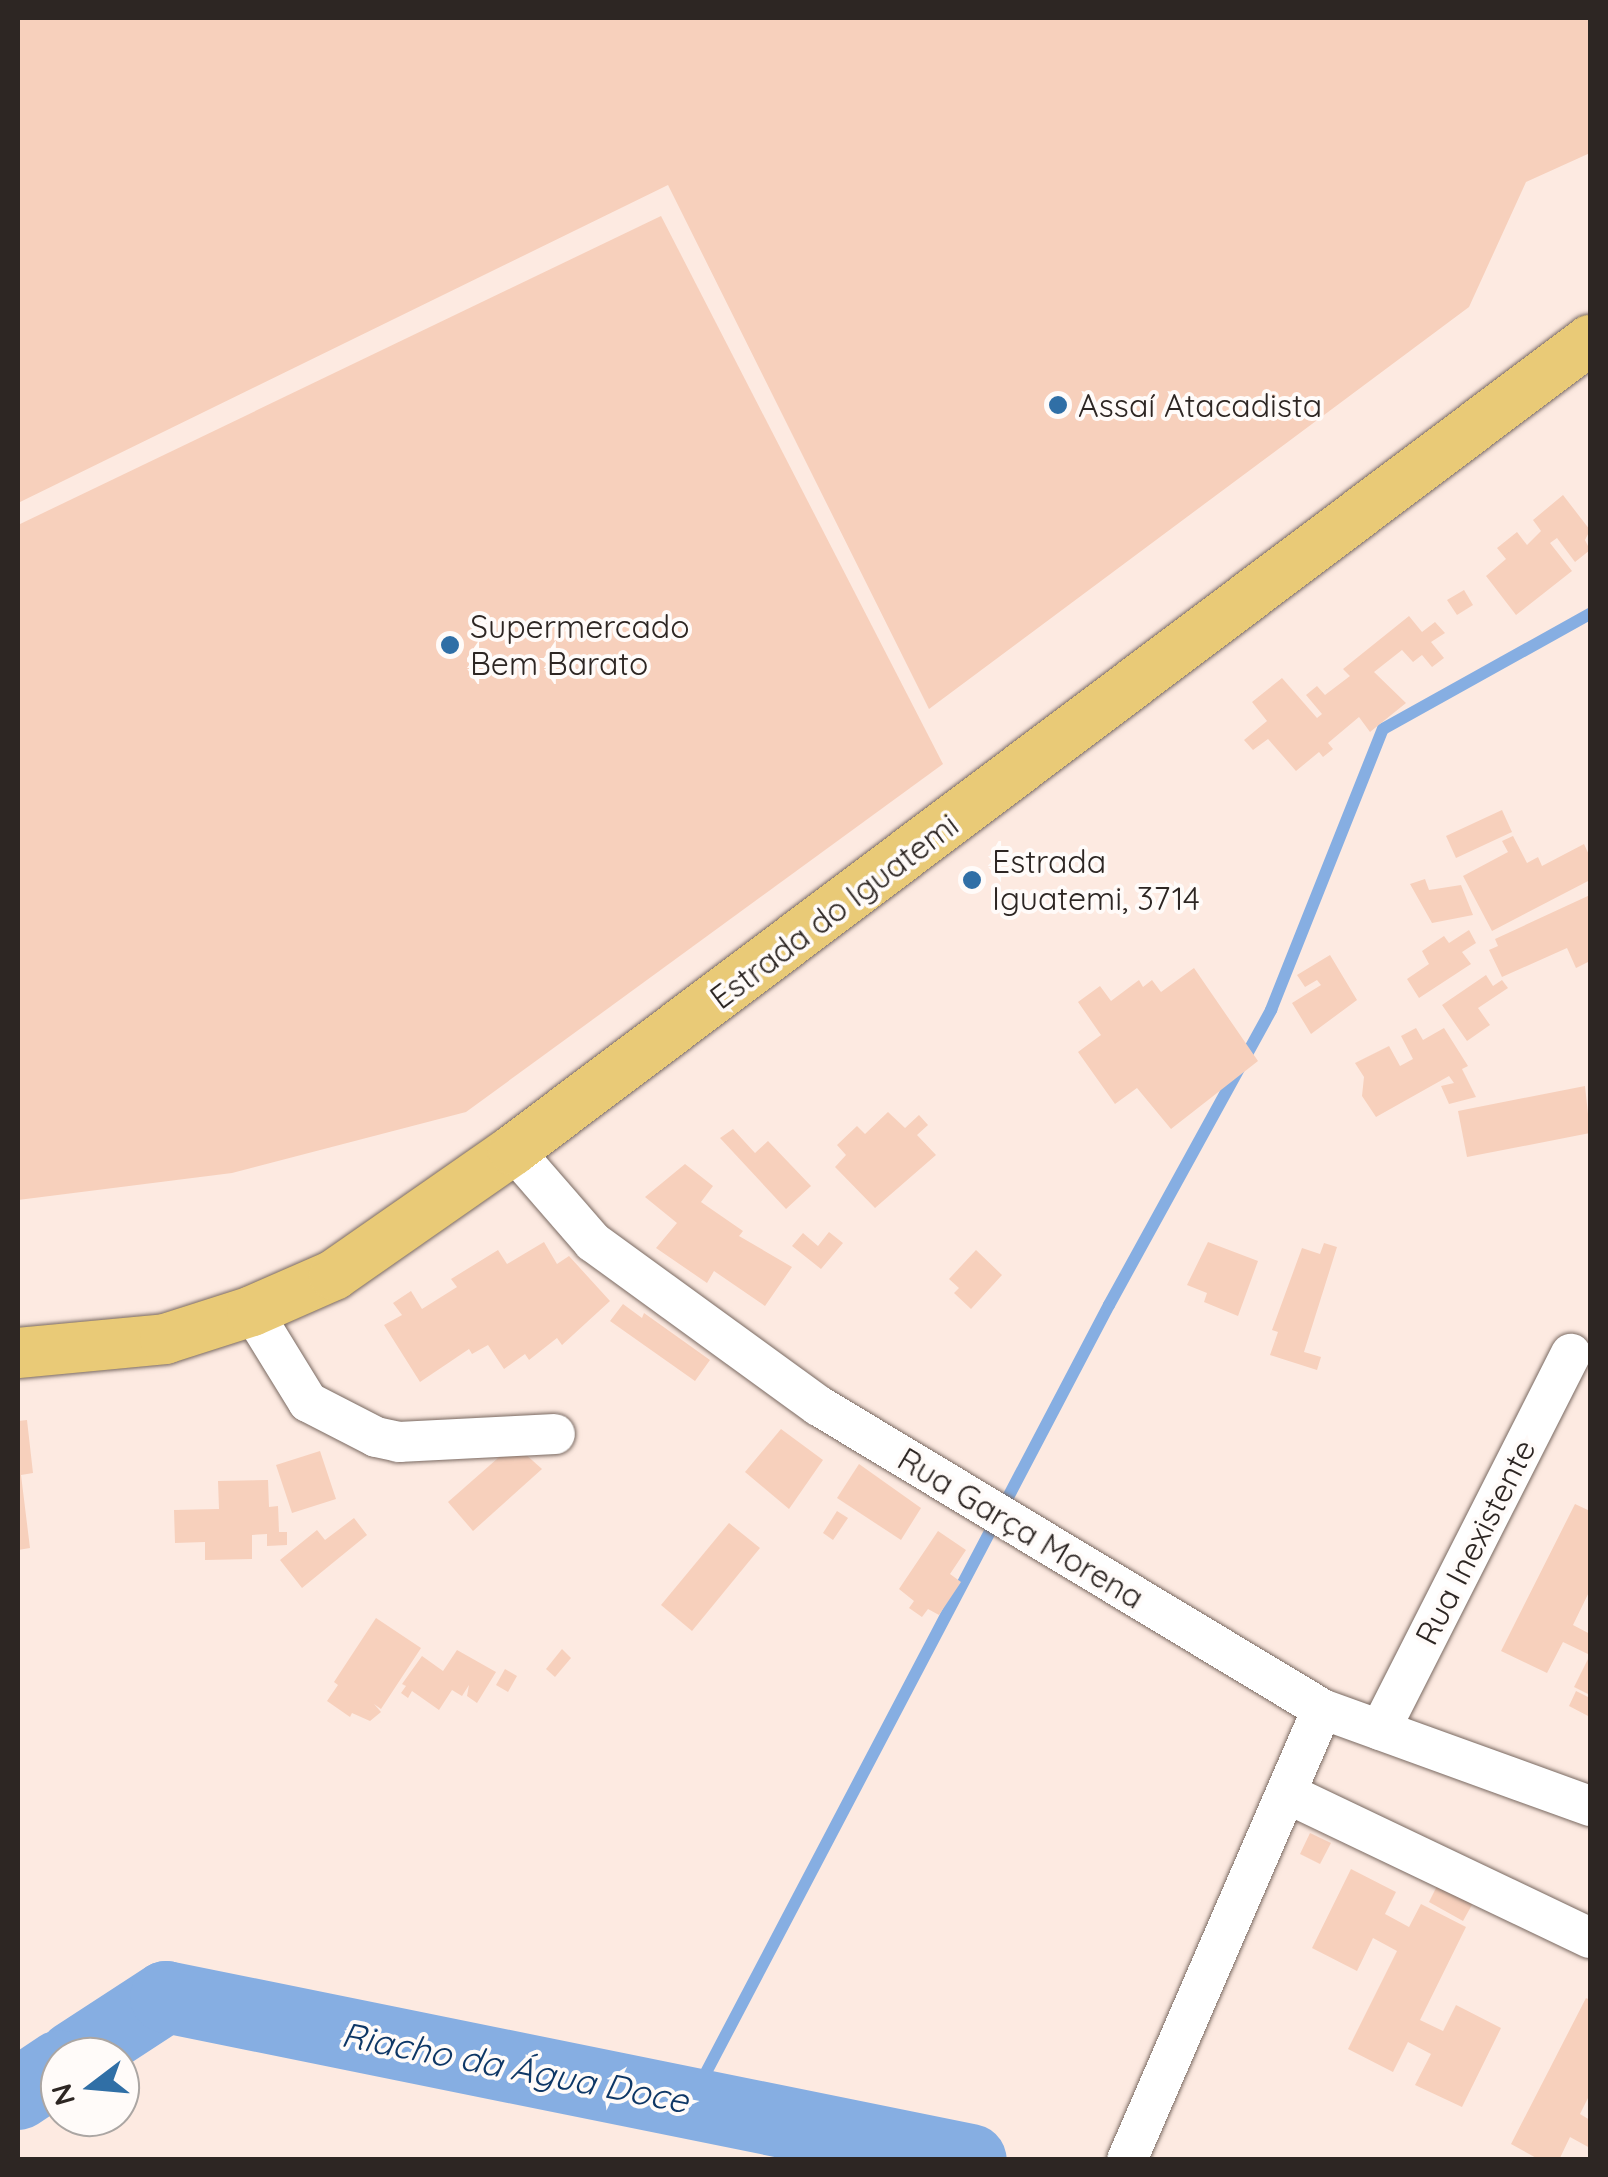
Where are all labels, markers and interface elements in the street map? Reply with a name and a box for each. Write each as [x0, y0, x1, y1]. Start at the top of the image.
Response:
place label: Assaí Atacadista [1078, 386, 1322, 424]
marker: Assaí Atacadista [1047, 394, 1069, 416]
place label: Supermercado Bem Barato [470, 608, 690, 683]
marker: Supermercado Bem Barato [439, 634, 461, 656]
street label: Estrada do Iguatemi [702, 805, 966, 1017]
place label: Estrada Iguatemi, 3714 [992, 843, 1200, 918]
marker: Estrada Iguatemi, 3714 [961, 869, 983, 891]
street label: Rua Inexistente [1407, 1433, 1543, 1651]
street label: Rua Garça Morena [891, 1439, 1151, 1617]
water label: Riacho da Água Doce [338, 2013, 692, 2121]
north arrow [40, 2037, 140, 2137]
text: N [43, 2080, 82, 2110]

